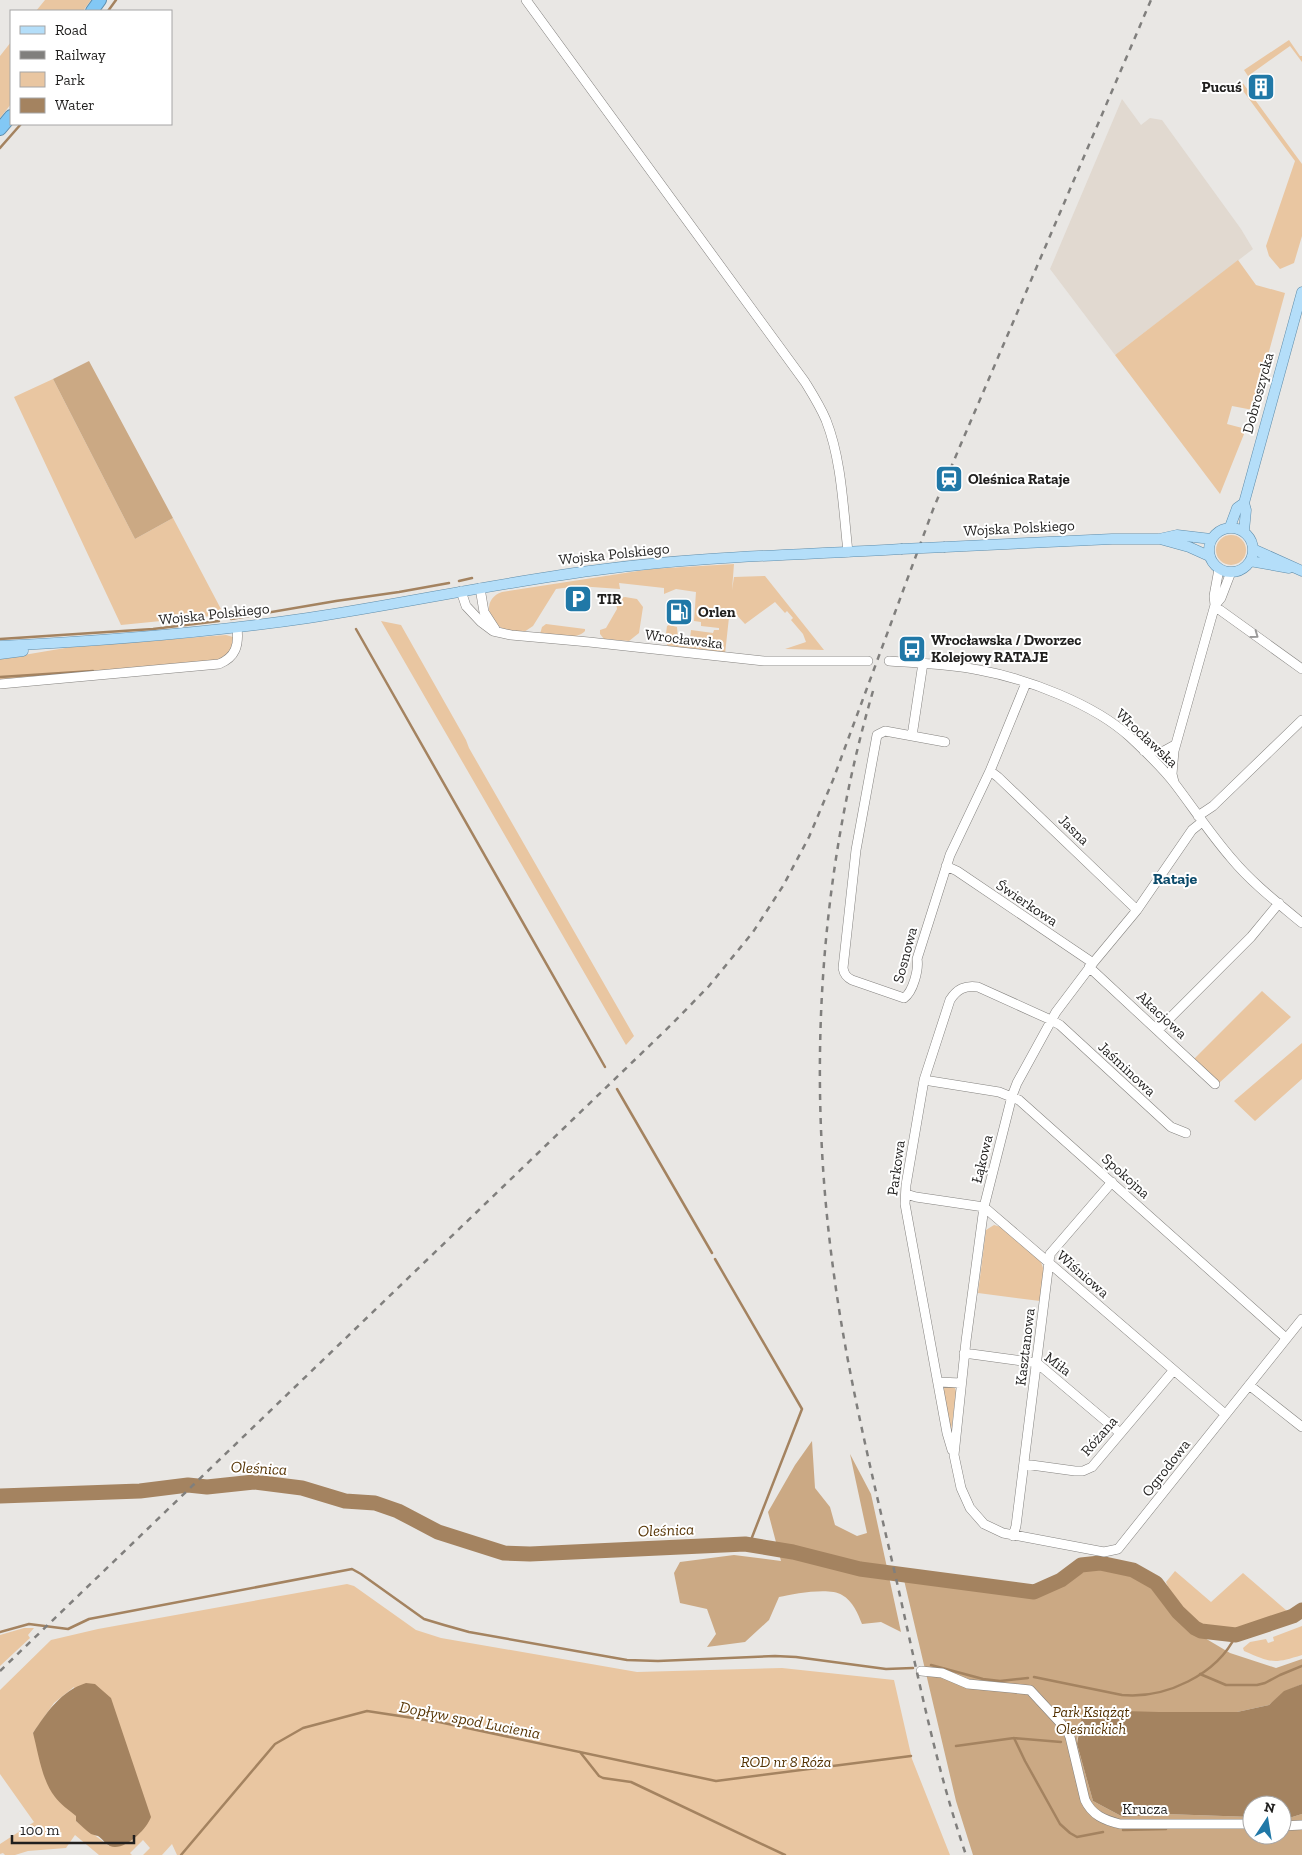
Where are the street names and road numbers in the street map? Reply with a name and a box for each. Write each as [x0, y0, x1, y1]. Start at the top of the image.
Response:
street label: Dobroszycka [1239, 350, 1277, 436]
street label: Wojska Polskiego [963, 516, 1075, 540]
street label: Wojska Polskiego [558, 539, 671, 569]
street label: Wojska Polskiego [158, 599, 271, 629]
street label: Wrocławska [644, 625, 724, 653]
street label: Wrocławska [1112, 705, 1182, 771]
street label: Jasna [1055, 811, 1093, 849]
street label: Świerkowa [993, 876, 1061, 930]
street label: Sosnowa [889, 925, 921, 985]
street label: Akacjowa [1133, 987, 1191, 1043]
street label: Jaśminowa [1094, 1038, 1160, 1100]
street label: Łąkowa [967, 1133, 997, 1185]
street label: Parkowa [883, 1139, 909, 1197]
street label: Spokojna [1098, 1150, 1154, 1202]
street label: Wiśniowa [1053, 1246, 1113, 1302]
street label: Kasztanowa [1011, 1307, 1039, 1387]
street label: Miła [1041, 1348, 1075, 1380]
street label: Różana [1077, 1412, 1121, 1460]
street label: Ogrodowa [1138, 1436, 1194, 1500]
street label: Krucza [1122, 1800, 1168, 1818]

